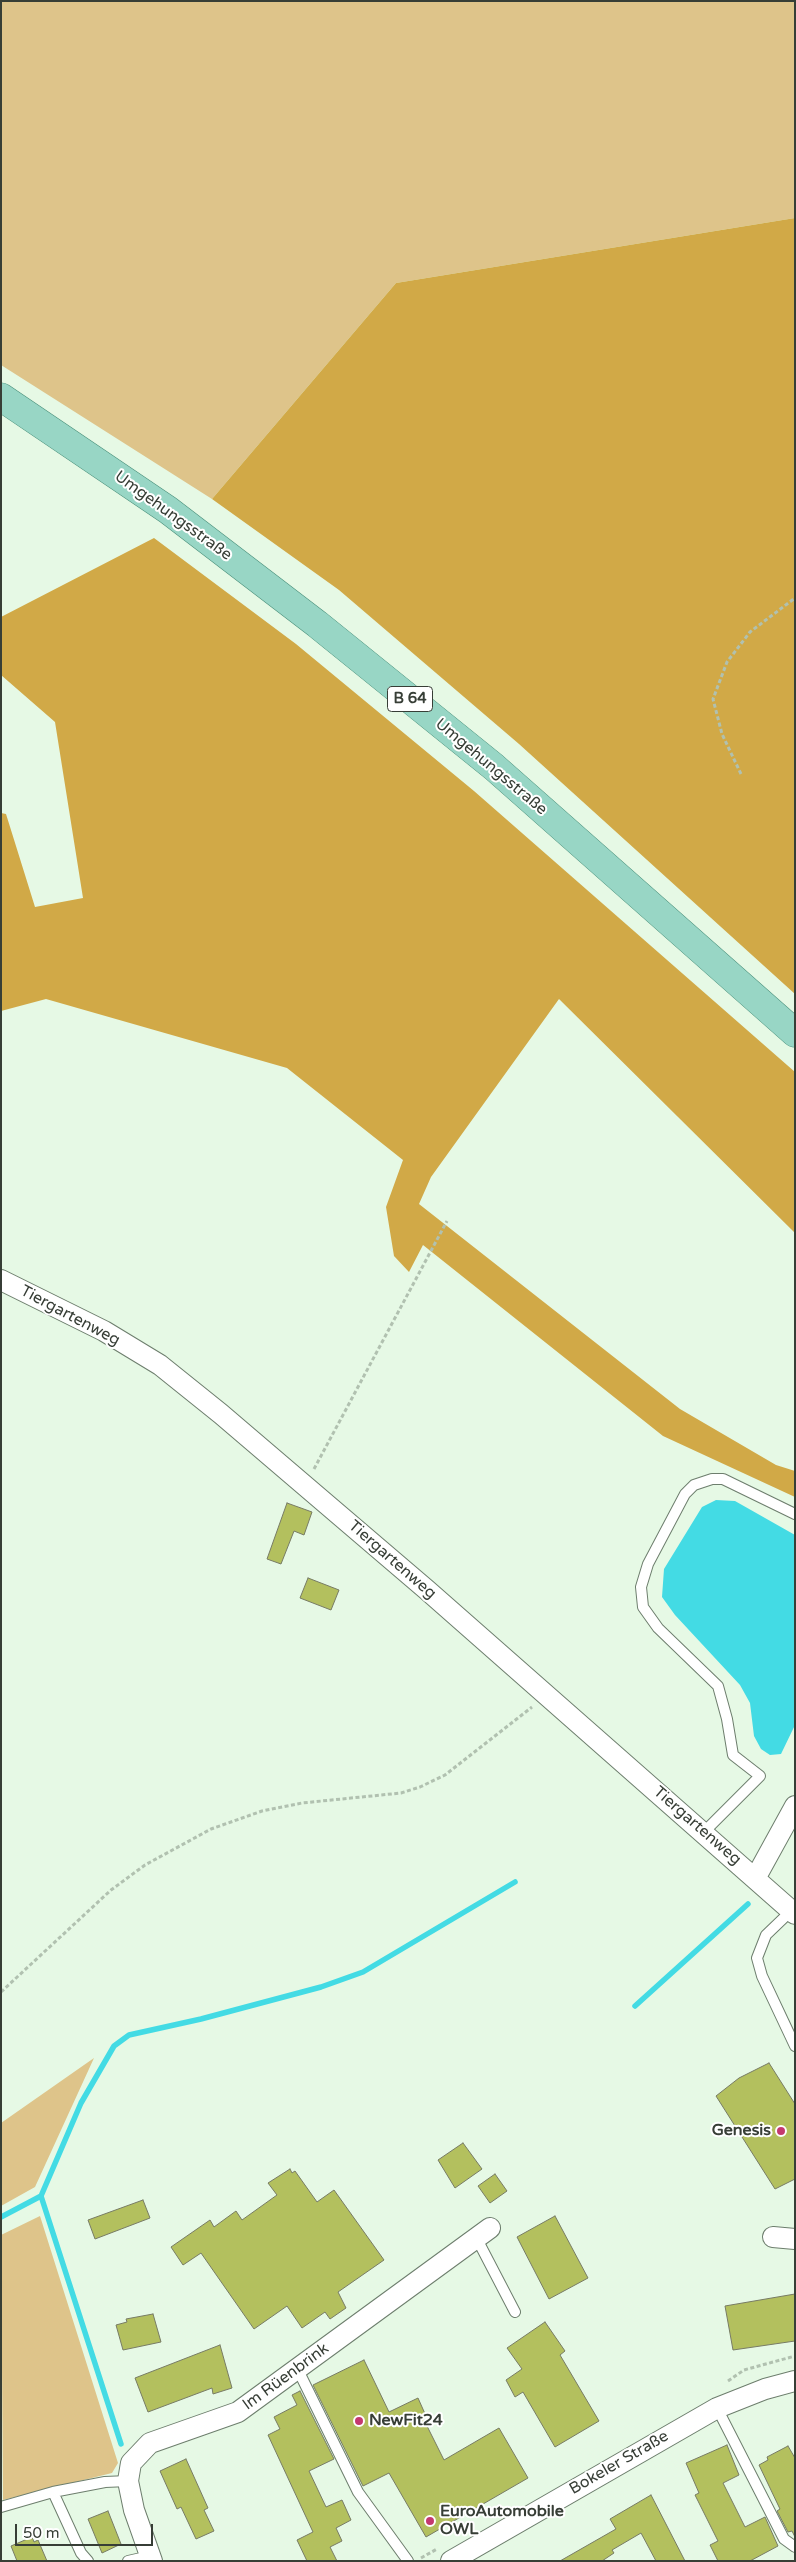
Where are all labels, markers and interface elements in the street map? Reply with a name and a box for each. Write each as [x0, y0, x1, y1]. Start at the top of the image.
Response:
street label: Umgehungsstraße [111, 467, 235, 565]
road number: B 64 [388, 686, 432, 712]
street label: Umgehungsstraße [431, 715, 551, 819]
street label: Tiergartenweg [17, 1282, 123, 1350]
street label: Tiergartenweg [344, 1517, 440, 1603]
street label: Tiergartenweg [649, 1783, 745, 1869]
place label: Genesis [712, 2121, 771, 2141]
marker: Genesis [775, 2125, 787, 2137]
street label: Im Rüenbrink [239, 2339, 333, 2415]
place label: NewFit24 [369, 2411, 443, 2431]
marker: NewFit24 [353, 2415, 365, 2427]
street label: Bokeler Straße [566, 2427, 672, 2499]
place label: EuroAutomobile OWL [440, 2502, 564, 2540]
scale bar [18, 2514, 155, 2546]
marker: EuroAutomobile OWL [424, 2515, 436, 2527]
text: 50 m [23, 2524, 60, 2542]

